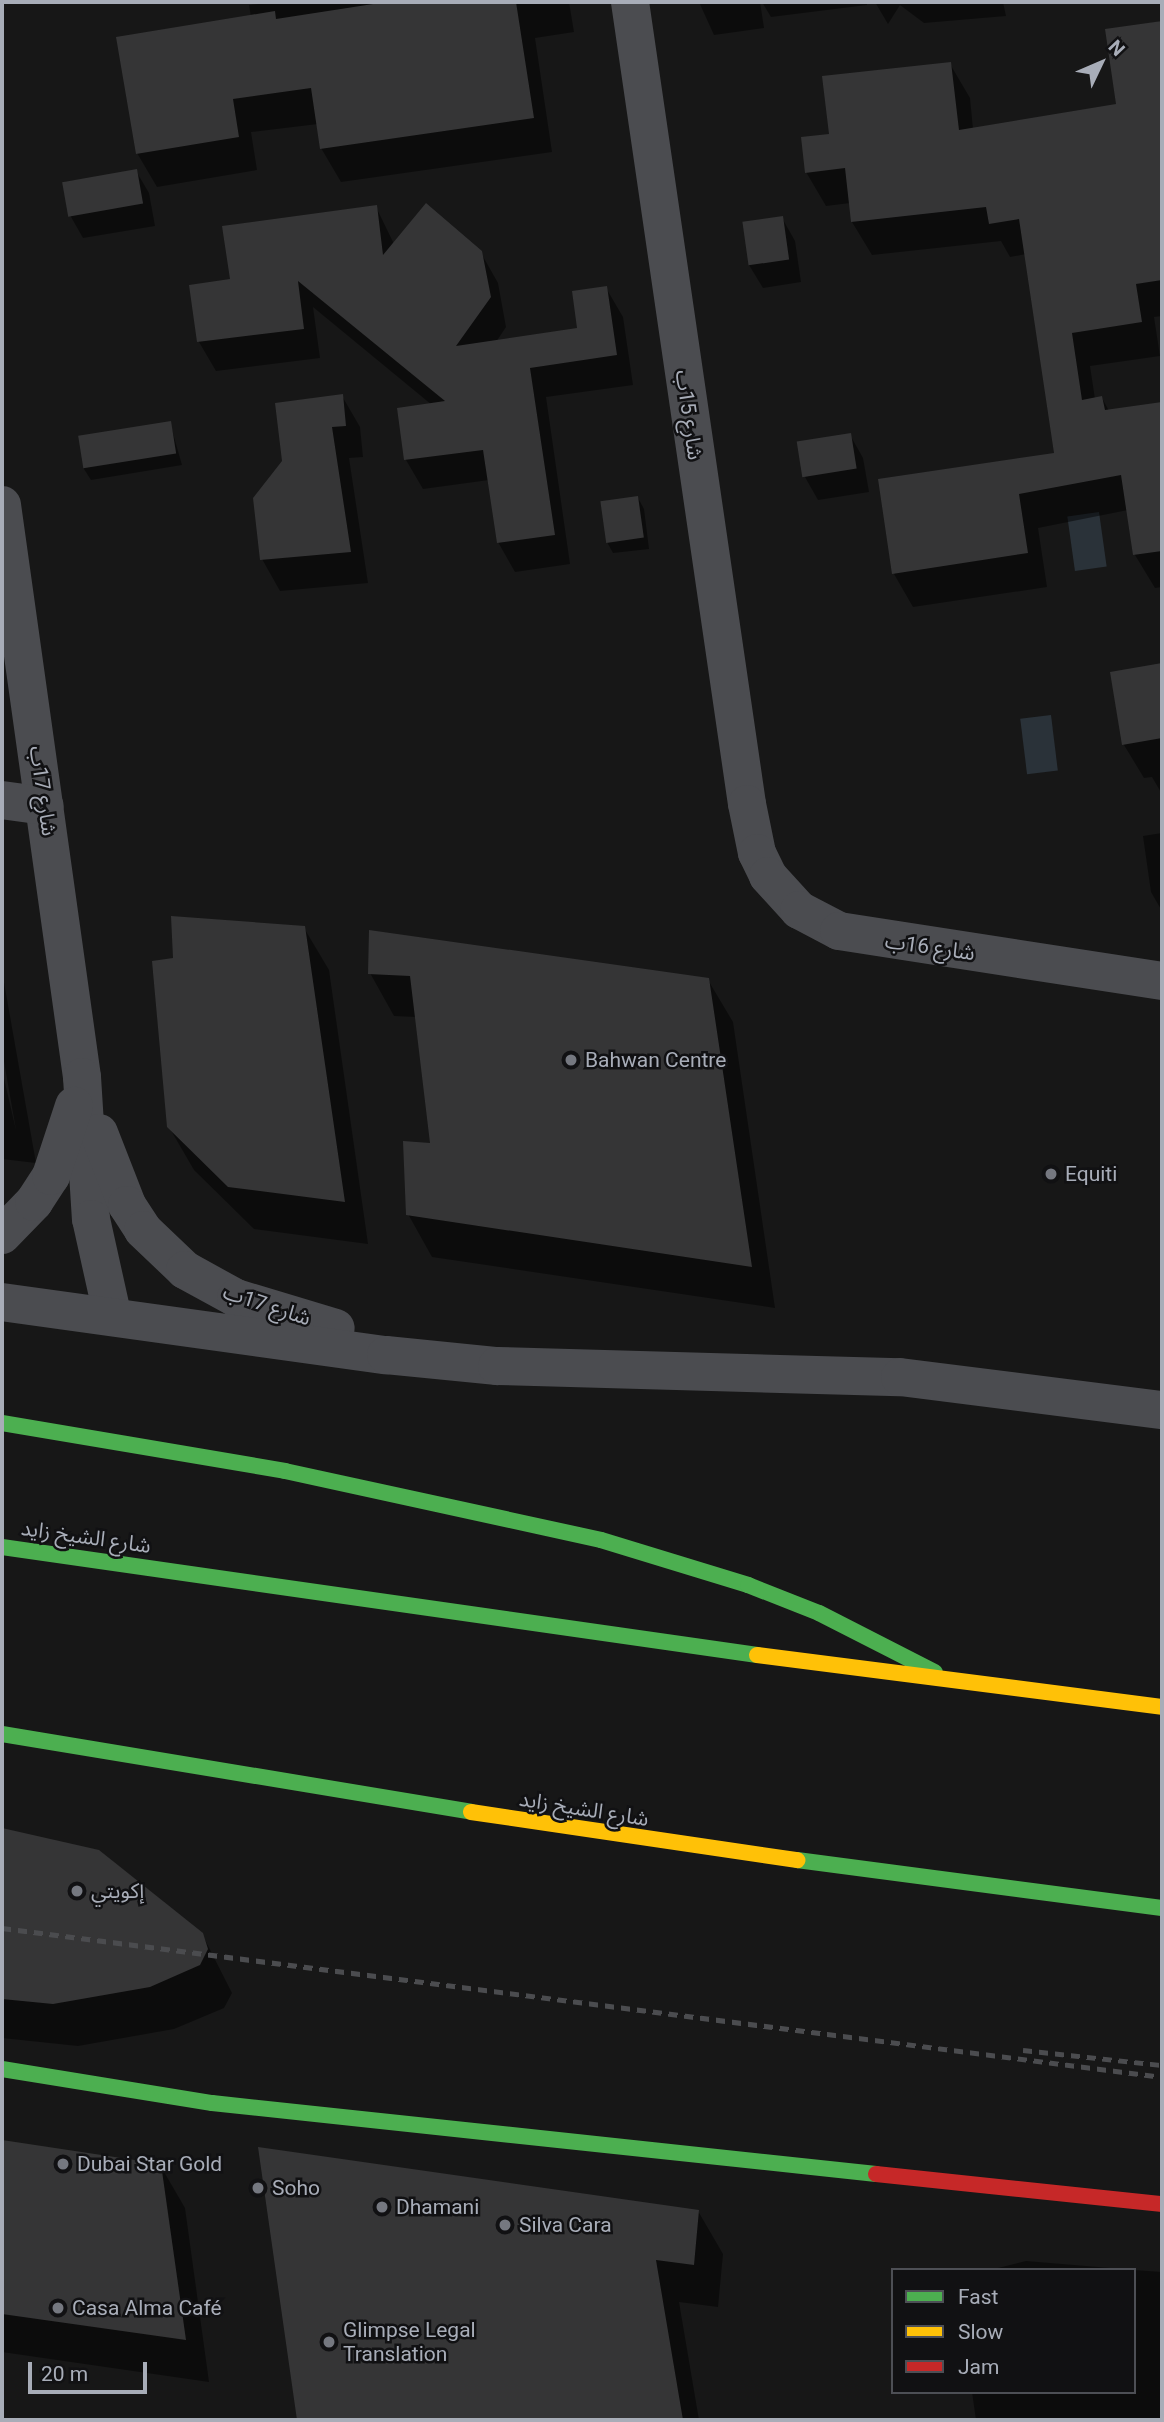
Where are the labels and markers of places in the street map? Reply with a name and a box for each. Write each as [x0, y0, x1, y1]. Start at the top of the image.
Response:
place label: Bahwan Centre [585, 1047, 726, 1073]
marker: Bahwan Centre [563, 1052, 579, 1068]
place label: Equiti [1065, 1161, 1117, 1187]
marker: Equiti [1043, 1166, 1059, 1182]
place label: إكويتي [91, 1878, 144, 1904]
marker: إكويتي [69, 1883, 85, 1899]
place label: Dubai Star Gold [77, 2151, 222, 2177]
marker: Dubai Star Gold [55, 2156, 71, 2172]
place label: Soho [272, 2175, 320, 2201]
marker: Soho [250, 2180, 266, 2196]
place label: Dhamani [396, 2194, 479, 2220]
marker: Dhamani [374, 2199, 390, 2215]
place label: Silva Cara [519, 2212, 612, 2238]
marker: Silva Cara [497, 2217, 513, 2233]
place label: Casa Alma Café [72, 2295, 222, 2321]
marker: Casa Alma Café [50, 2300, 66, 2316]
place label: Glimpse Legal Translation [343, 2317, 476, 2367]
marker: Glimpse Legal Translation [321, 2334, 337, 2350]

